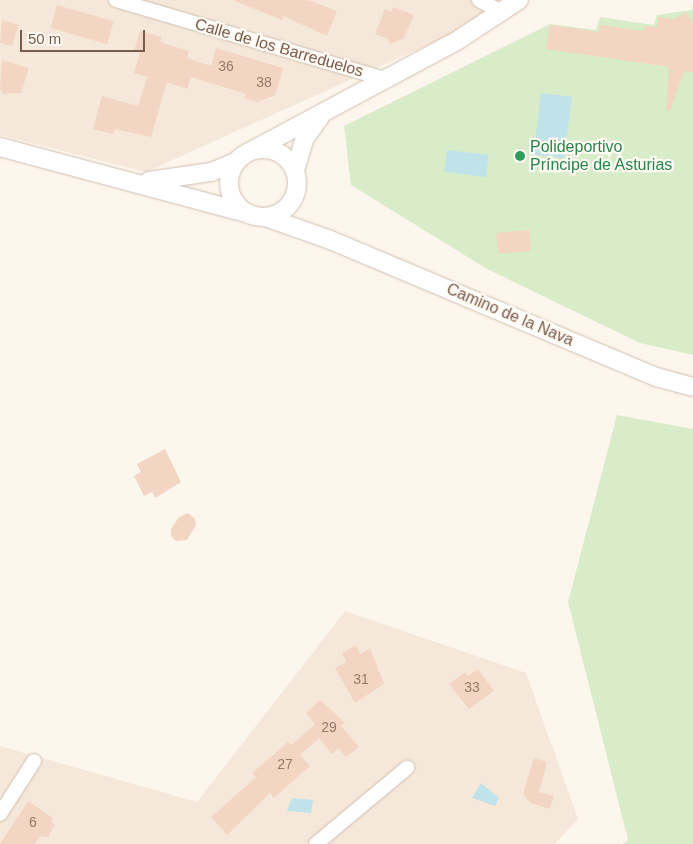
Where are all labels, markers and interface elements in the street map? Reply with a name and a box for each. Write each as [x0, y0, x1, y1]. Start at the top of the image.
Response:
street label: Calle de los Barreduelos [193, 15, 365, 81]
scale bar [22, 20, 148, 52]
text: 50 m [28, 30, 61, 47]
house number: 36 [218, 58, 234, 74]
house number: 38 [256, 74, 272, 90]
place label: Polideportivo Príncipe de Asturias [530, 137, 673, 175]
marker: Polideportivo Príncipe de Asturias [514, 150, 526, 162]
street label: Camino de la Nava [444, 280, 576, 350]
house number: 31 [353, 671, 369, 687]
house number: 33 [464, 679, 480, 695]
house number: 29 [321, 719, 337, 735]
house number: 27 [277, 756, 293, 772]
house number: 6 [29, 814, 37, 830]

